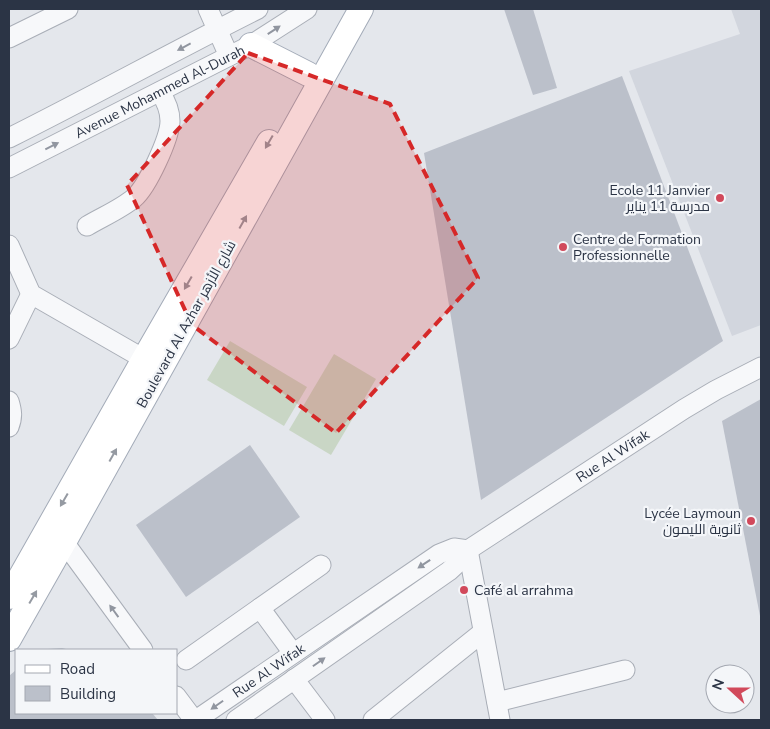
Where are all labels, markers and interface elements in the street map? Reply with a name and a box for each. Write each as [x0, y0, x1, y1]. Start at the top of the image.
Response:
one-way arrow [267, 26, 280, 35]
street label: Avenue Mohammed Al-Durah [72, 41, 248, 143]
one-way arrow [177, 43, 191, 51]
one-way arrow [264, 135, 273, 148]
one-way arrow [45, 142, 60, 150]
place label: Ecole 11 Janvier مدرسة 11 يناير [609, 181, 710, 216]
marker: Ecole 11 Janvier مدرسة 11 يناير [714, 192, 726, 204]
one-way arrow [239, 214, 247, 229]
place label: Centre de Formation Professionnelle [573, 230, 701, 265]
street label: Boulevard Al Azhar شارع الأزهر [132, 237, 241, 411]
marker: Centre de Formation Professionnelle [557, 241, 569, 253]
one-way arrow [183, 276, 192, 289]
street label: Rue Al Wifak [572, 425, 654, 487]
one-way arrow [108, 449, 117, 462]
one-way arrow [60, 493, 68, 507]
place label: Lycée Laymoun ثانوية الليمون [644, 504, 741, 539]
marker: Lycée Laymoun ثانوية الليمون [745, 515, 757, 527]
one-way arrow [417, 559, 430, 569]
place label: Café al arrahma [474, 581, 573, 600]
marker: Café al arrahma [458, 584, 470, 596]
one-way arrow [29, 589, 37, 604]
one-way arrow [109, 604, 119, 618]
street label: Rue Al Wifak [229, 639, 310, 702]
legend [15, 649, 178, 714]
one-way arrow [312, 657, 326, 667]
text: Road [60, 659, 95, 679]
north arrow [705, 664, 755, 714]
text: N [708, 676, 729, 693]
text: Building [60, 684, 116, 704]
one-way arrow [210, 700, 224, 710]

